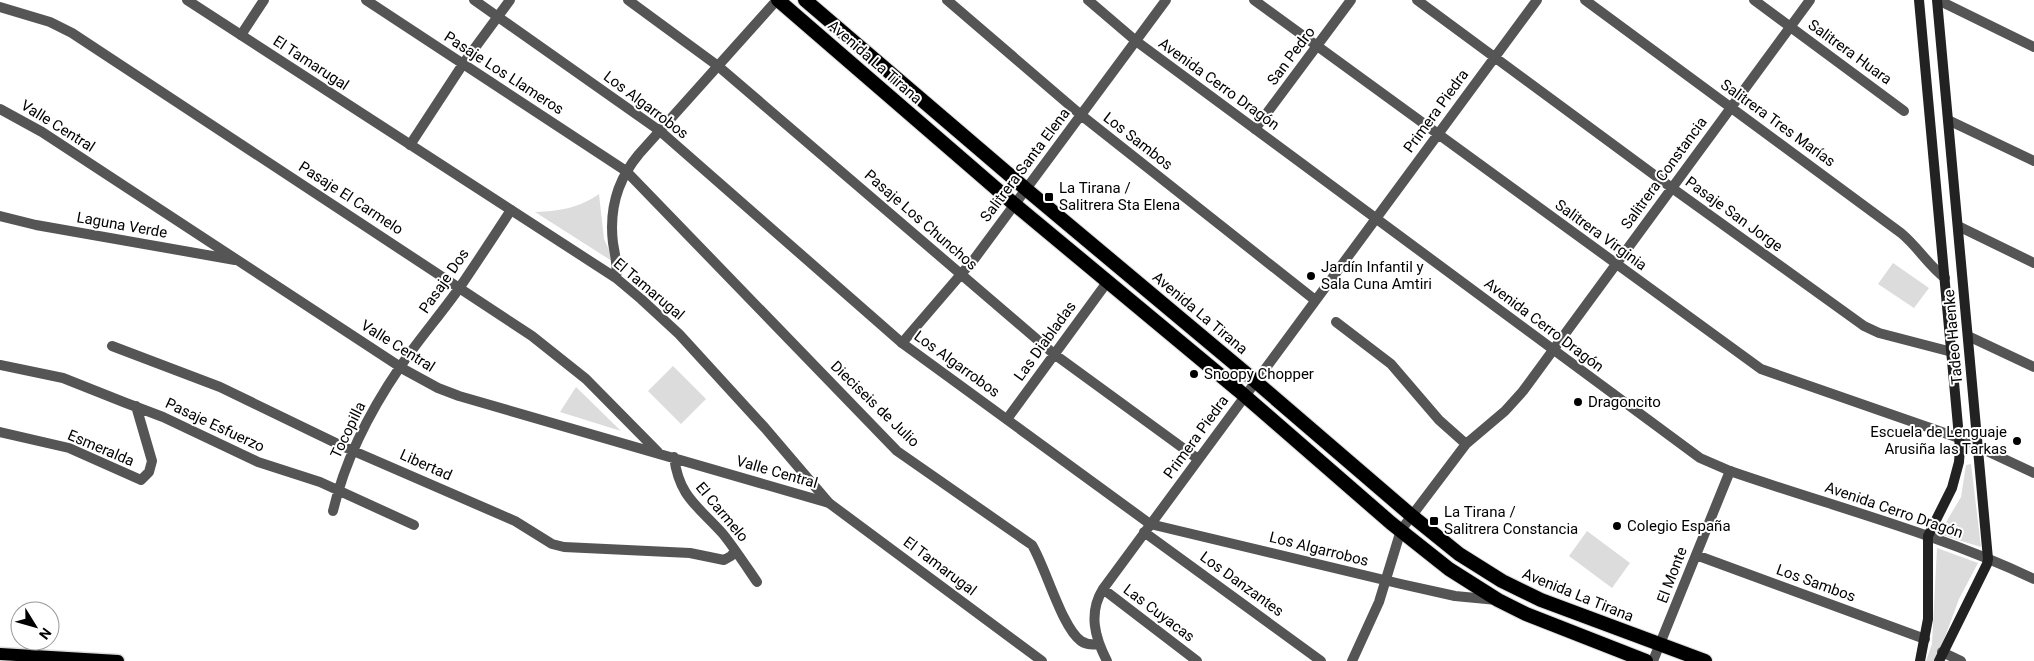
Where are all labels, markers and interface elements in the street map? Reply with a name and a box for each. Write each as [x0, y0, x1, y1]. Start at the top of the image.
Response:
street label: Avenida La Tirana [824, 16, 926, 108]
street label: Salitrera Huara [1805, 16, 1895, 88]
street label: San Pedro [1263, 23, 1319, 89]
street label: Pasaje Los Llameros [441, 28, 567, 118]
street label: El Tamarugal [270, 32, 352, 94]
street label: Avenida Cerro Dragón [1155, 34, 1283, 134]
street label: Primera Piedra [1400, 66, 1472, 156]
street label: Los Algarrobos [600, 67, 692, 143]
street label: Salitrera Tres Marías [1717, 75, 1839, 171]
street label: Valle Central [18, 96, 98, 156]
street label: Salitrera Santa Elena [976, 105, 1074, 225]
street label: Los Sambos [1100, 108, 1176, 174]
street label: Salitrera Constancia [1617, 113, 1711, 233]
street label: Pasaje El Carmelo [295, 158, 407, 238]
street label: Pasaje Los Chunchos [861, 166, 981, 274]
street label: Pasaje San Jorge [1682, 173, 1786, 255]
place label: La Tirana / Salitrera Sta Elena [1059, 179, 1180, 214]
marker: La Tirana / Salitrera Sta Elena [1043, 191, 1055, 203]
street label: Salitrera Virginia [1552, 196, 1650, 274]
street label: Laguna Verde [75, 208, 169, 242]
street label: Pasaje Dos [415, 245, 473, 317]
street label: El Tamarugal [610, 254, 688, 324]
place label: Jardín Infantil y Sala Cuna Amtiri [1321, 258, 1432, 293]
street label: Avenida La Tirana [1149, 268, 1251, 358]
marker: Jardín Infantil y Sala Cuna Amtiri [1305, 270, 1317, 282]
street label: Avenida Cerro Dragón [1481, 274, 1607, 376]
street label: Tadeo Haenke [1940, 289, 1966, 385]
street label: Las Diabladas [1010, 298, 1080, 384]
street label: Valle Central [358, 316, 438, 376]
street label: Los Algarrobos [911, 327, 1003, 401]
street label: Dieciseis de Julio [827, 357, 923, 451]
place label: Snoopy Chopper [1204, 365, 1314, 383]
marker: Snoopy Chopper [1188, 368, 1200, 380]
street label: Primera Piedra [1160, 392, 1232, 482]
place label: Dragoncito [1588, 393, 1661, 411]
street label: Pasaje Esfuerzo [163, 394, 267, 456]
marker: Dragoncito [1572, 396, 1584, 408]
street label: Tocopilla [327, 399, 369, 461]
place label: Escuela de Lenguaje Arusiña las Tarkas [1870, 423, 2007, 458]
street label: Esmeralda [65, 426, 137, 470]
marker: Escuela de Lenguaje Arusiña las Tarkas [2011, 435, 2023, 447]
street label: Libertad [397, 446, 455, 484]
street label: Valle Central [734, 452, 820, 492]
street label: Avenida Cerro Dragón [1823, 478, 1965, 542]
street label: El Carmelo [692, 479, 752, 545]
place label: La Tirana / Salitrera Constancia [1444, 503, 1578, 538]
marker: La Tirana / Salitrera Constancia [1428, 515, 1440, 527]
place label: Colegio España [1627, 517, 1731, 535]
marker: Colegio España [1611, 520, 1623, 532]
street label: Los Algarrobos [1268, 528, 1370, 570]
street label: El Tamarugal [900, 533, 980, 599]
street label: El Monte [1653, 544, 1691, 606]
street label: Los Danzantes [1197, 548, 1287, 620]
street label: Los Sambos [1774, 560, 1858, 606]
street label: Avenida La Tirana [1520, 564, 1636, 626]
street label: Las Cuyacas [1120, 580, 1198, 646]
north arrow [10, 601, 60, 651]
text: N [36, 625, 55, 643]

